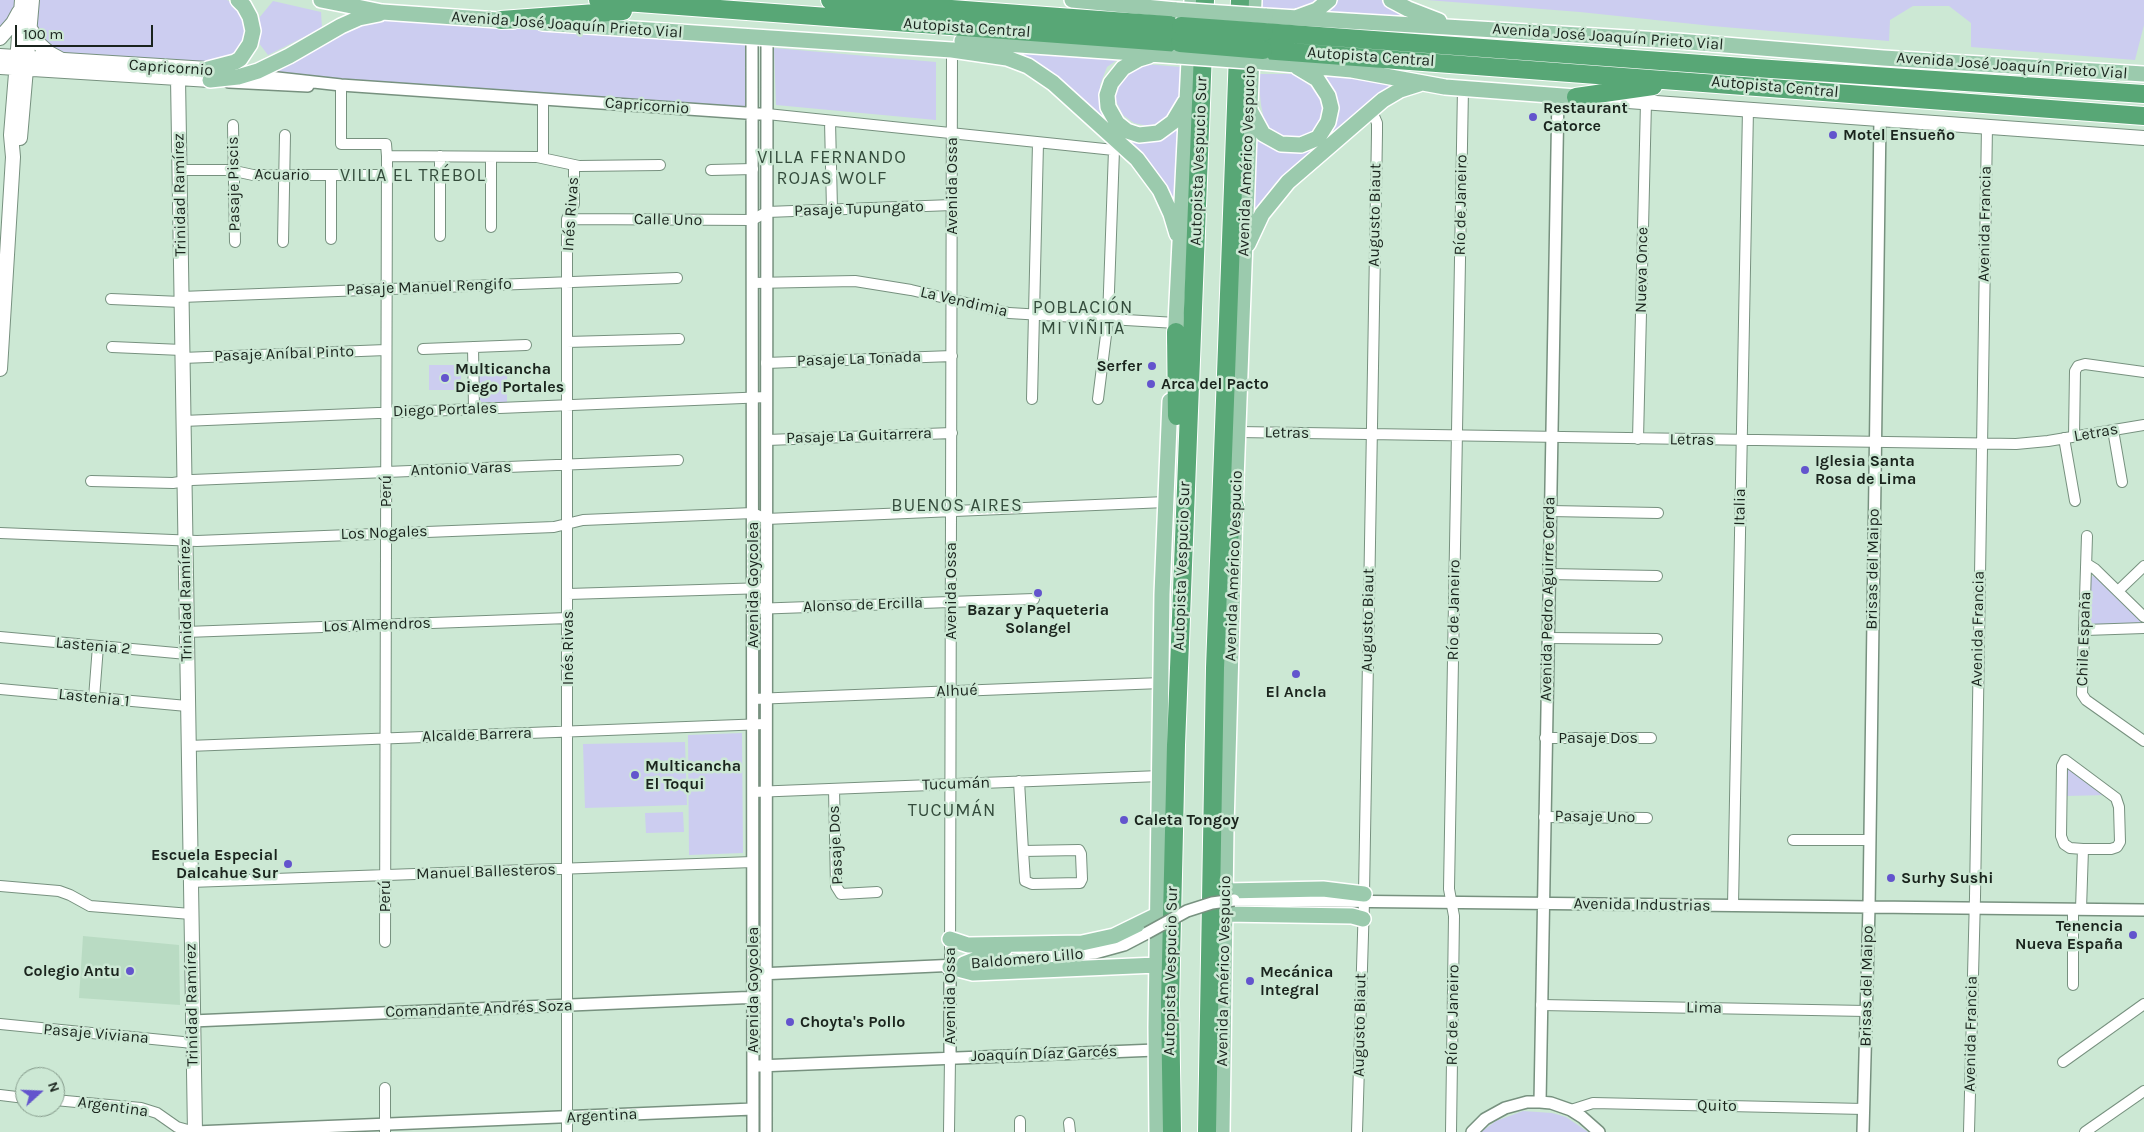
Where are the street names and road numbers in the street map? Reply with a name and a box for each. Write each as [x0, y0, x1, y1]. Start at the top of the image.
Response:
street label: Avenida José Joaquín Prieto Vial [451, 7, 683, 43]
street label: Autopista Central [903, 14, 1031, 42]
street label: Avenida José Joaquín Prieto Vial [1492, 19, 1724, 55]
street label: Autopista Central [1307, 43, 1435, 71]
street label: Avenida José Joaquín Prieto Vial [1896, 48, 2128, 84]
street label: Capricornio [128, 55, 214, 81]
street label: Avenida Américo Vespucio [1234, 65, 1260, 257]
street label: Autopista Central [1711, 72, 1839, 102]
street label: Autopista Vespucio Sur [1186, 76, 1212, 246]
street label: Capricornio [604, 93, 690, 119]
street label: Trinidad Ramírez [169, 133, 191, 257]
street label: Pasaje Piscis [224, 136, 244, 232]
street label: Avenida Ossa [942, 137, 962, 235]
street label: Río de Janeiro [1451, 154, 1471, 256]
street label: Augusto Biaut [1364, 163, 1386, 267]
street label: Acuario [254, 165, 310, 185]
street label: Avenida Francia [1974, 166, 1996, 282]
street label: Inés Rivas [559, 176, 583, 252]
street label: Pasaje Tupungato [794, 197, 924, 221]
street label: Calle Uno [634, 210, 702, 230]
street label: Nueva Once [1632, 227, 1652, 313]
street label: Pasaje Manuel Rengifo [346, 275, 512, 299]
street label: La Vendimia [918, 283, 1010, 321]
street label: Pasaje Aníbal Pinto [214, 342, 354, 366]
street label: Pasaje La Tonada [797, 347, 921, 371]
street label: Diego Portales [392, 399, 498, 421]
street label: Letras [2072, 420, 2120, 446]
street label: Letras [1264, 423, 1310, 443]
street label: Pasaje La Guitarrera [786, 424, 932, 448]
street label: Letras [1669, 430, 1715, 450]
street label: Antonio Varas [410, 458, 512, 480]
street label: Avenida Américo Vespucio [1221, 470, 1247, 662]
street label: Perú [376, 475, 396, 507]
street label: Autopista Vespucio Sur [1169, 481, 1195, 651]
street label: Italia [1730, 488, 1750, 526]
street label: Avenida Pedro Aguirre Cerda [1537, 496, 1559, 702]
street label: Brisas del Maipo [1862, 508, 1884, 630]
street label: Los Nogales [340, 522, 428, 544]
street label: Avenida Goycolea [743, 522, 763, 648]
street label: Trinidad Ramírez [175, 538, 197, 662]
street label: Avenida Ossa [941, 542, 961, 640]
street label: Río de Janeiro [1444, 559, 1464, 661]
street label: Augusto Biaut [1357, 568, 1379, 672]
street label: Avenida Francia [1967, 571, 1989, 687]
street label: Chile España [2073, 591, 2095, 687]
street label: Alonso de Ercilla [803, 593, 923, 617]
street label: Inés Rivas [558, 611, 578, 685]
street label: Los Almendros [323, 614, 431, 636]
street label: Lastenia 2 [55, 633, 131, 659]
street label: Alhué [936, 681, 978, 701]
street label: Lastenia 1 [58, 685, 130, 711]
street label: Alcalde Barrera [422, 723, 532, 747]
street label: Pasaje Dos [1558, 728, 1638, 748]
street label: Tucumán [922, 773, 990, 795]
street label: Pasaje Dos [824, 805, 848, 885]
street label: Pasaje Uno [1554, 807, 1636, 827]
street label: Manuel Ballesteros [416, 860, 556, 884]
street label: Avenida Américo Vespucio [1213, 875, 1235, 1067]
street label: Perú [375, 880, 395, 912]
street label: Autopista Vespucio Sur [1160, 886, 1182, 1056]
street label: Avenida Industrias [1573, 894, 1711, 916]
street label: Brisas del Maipo [1856, 925, 1878, 1047]
street label: Avenida Goycolea [743, 927, 763, 1053]
street label: Trinidad Ramírez [181, 943, 203, 1067]
street label: Baldomero Lillo [970, 945, 1084, 973]
street label: Avenida Ossa [940, 947, 960, 1045]
street label: Río de Janeiro [1443, 964, 1463, 1066]
street label: Augusto Biaut [1349, 973, 1371, 1077]
street label: Avenida Francia [1960, 976, 1982, 1092]
street label: Comandante Andrés Soza [385, 996, 573, 1022]
street label: Lima [1686, 998, 1722, 1018]
street label: Pasaje Viviana [42, 1020, 150, 1048]
street label: Joaquín Díaz Garcés [970, 1042, 1118, 1066]
street label: Argentina [77, 1093, 149, 1121]
street label: Quito [1697, 1096, 1737, 1116]
street label: Argentina [566, 1105, 638, 1127]

